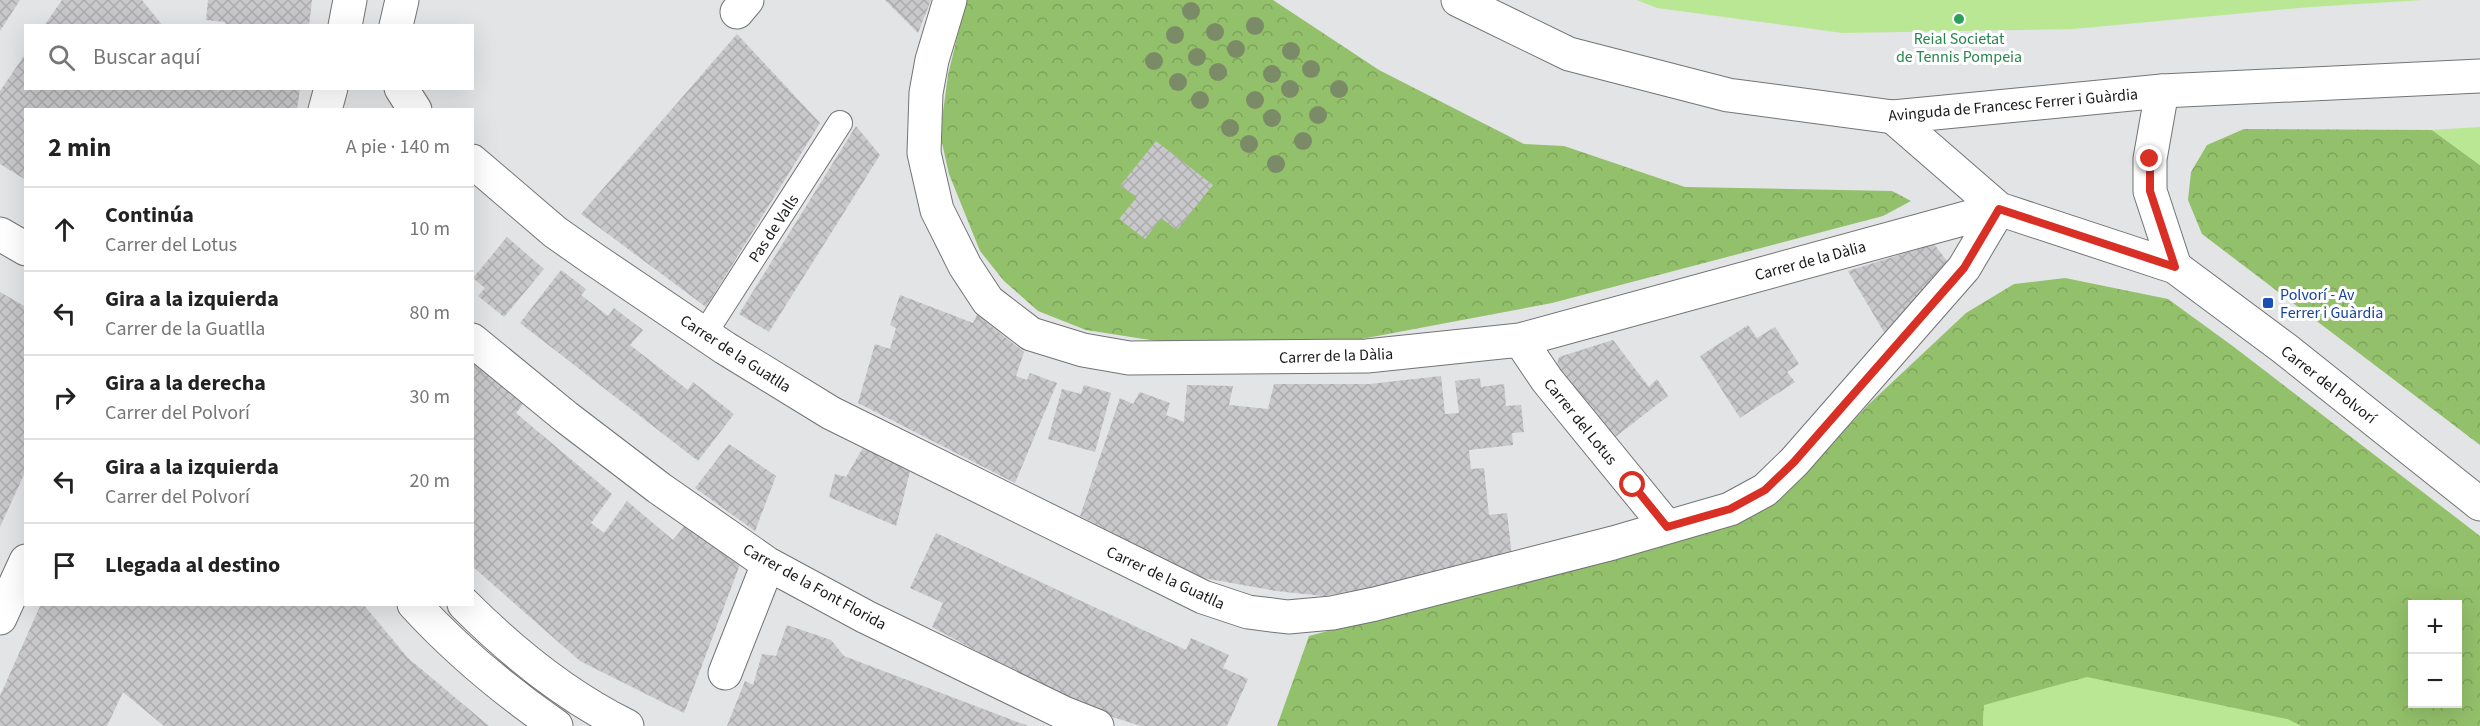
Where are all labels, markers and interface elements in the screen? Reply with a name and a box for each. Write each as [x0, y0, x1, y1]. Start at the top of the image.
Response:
marker: Reial Societat de Tennis Pompeia [1952, 12, 1966, 26]
search box [24, 24, 474, 90]
place label: Reial Societat de Tennis Pompeia [1896, 28, 2022, 68]
icon: search [45, 41, 78, 74]
text: Buscar aquí [93, 41, 201, 73]
street label: Avinguda de Francesc Ferrer i Guàrdia [1887, 83, 2139, 127]
text: 2 min [48, 129, 111, 166]
text: A pie · 140 m [346, 133, 450, 161]
route end [2136, 145, 2162, 171]
street label: Pas de Valls [744, 190, 804, 267]
text: Continúa [105, 199, 194, 231]
icon: ahead [48, 213, 81, 246]
text: 10 m [410, 215, 450, 243]
text: Carrer del Lotus [105, 231, 237, 259]
street label: Carrer de la Dàlia [1752, 236, 1868, 286]
text: Gira a la izquierda [105, 283, 279, 315]
place label: Polvorí - Av Ferrer i Guàrdia [2280, 284, 2383, 324]
marker: Polvorí - Av Ferrer i Guàrdia [2261, 296, 2275, 310]
icon: left [48, 297, 81, 330]
text: 80 m [410, 299, 450, 327]
street label: Carrer de la Guatlla [676, 310, 795, 398]
text: Carrer de la Guatlla [105, 315, 265, 343]
street label: Carrer del Polvorí [2276, 340, 2382, 430]
street label: Carrer de la Dàlia [1279, 343, 1393, 369]
text: Gira a la derecha [105, 367, 266, 399]
street label: Carrer del Lotus [1538, 374, 1622, 470]
icon: right [48, 381, 81, 414]
text: 30 m [410, 383, 450, 411]
text: Carrer del Polvorí [105, 399, 250, 427]
text: Gira a la izquierda [105, 451, 279, 483]
icon: left [48, 465, 81, 498]
text: 20 m [410, 467, 450, 495]
route start [1619, 471, 1645, 497]
text: Carrer del Polvorí [105, 483, 250, 511]
street label: Carrer de la Font Florida [739, 538, 890, 636]
street label: Carrer de la Guatlla [1103, 541, 1228, 615]
icon: arrive [48, 549, 81, 582]
text: Llegada al destino [105, 549, 280, 581]
map controls [2408, 600, 2462, 708]
button: + [2408, 600, 2462, 654]
button: − [2408, 654, 2462, 708]

